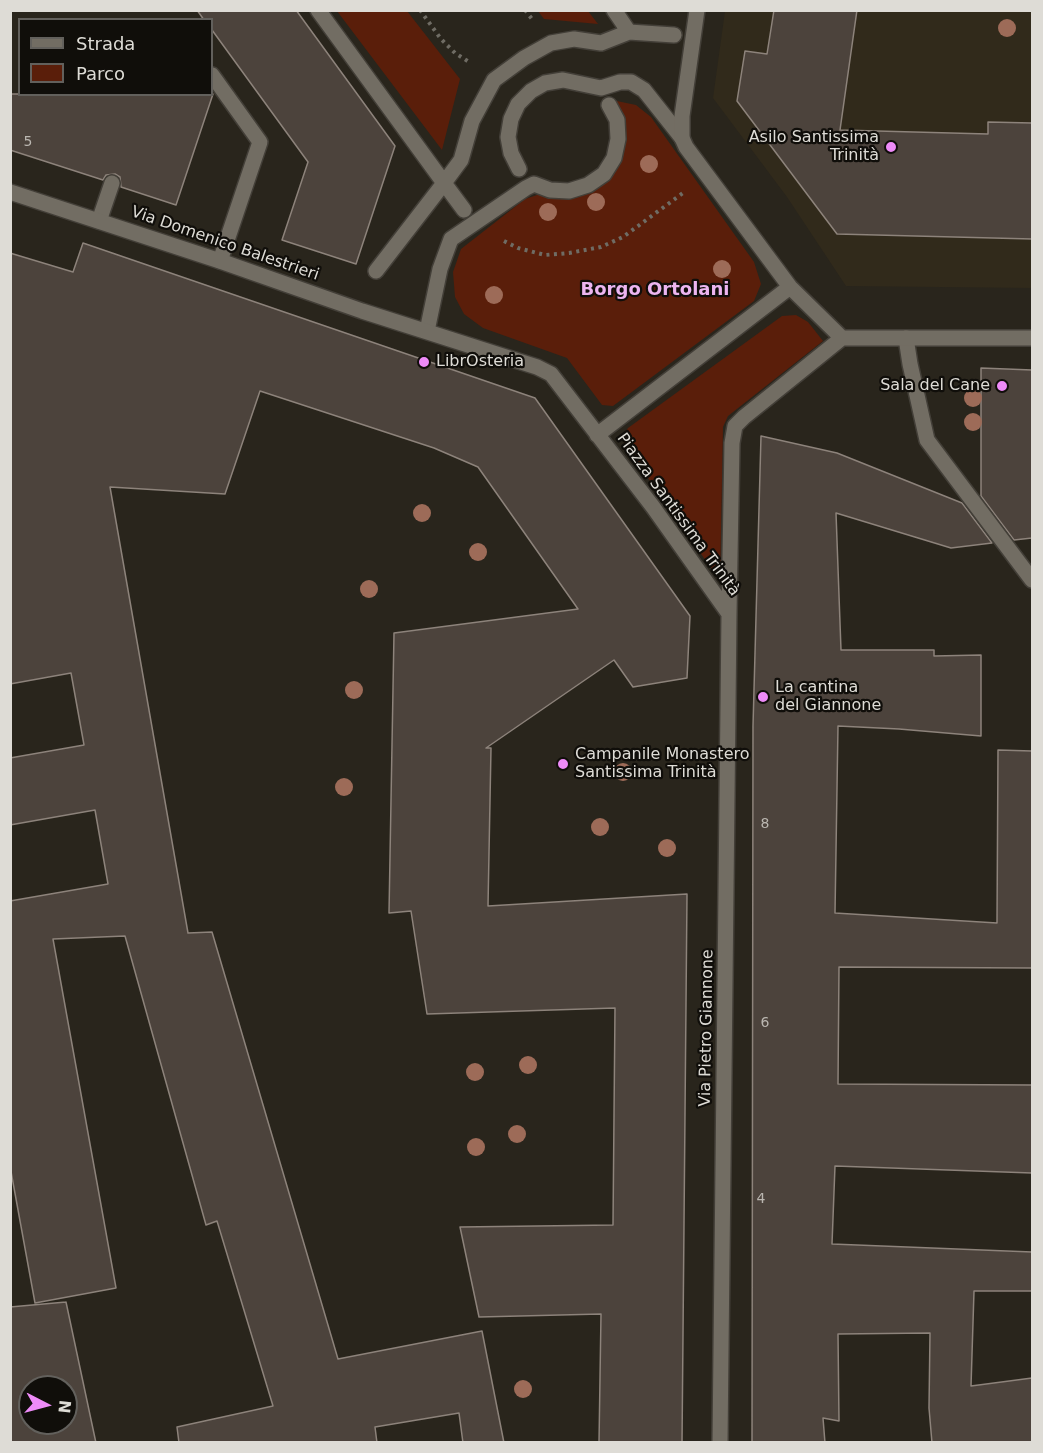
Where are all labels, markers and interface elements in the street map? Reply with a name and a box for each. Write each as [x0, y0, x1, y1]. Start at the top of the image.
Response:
legend [18, 18, 213, 96]
text: Strada [76, 33, 135, 54]
text: Parco [76, 63, 125, 84]
place label: Asilo Santissima Trinità [749, 128, 879, 166]
house number: 5 [24, 134, 32, 150]
marker: Asilo Santissima Trinità [884, 140, 898, 154]
street label: Via Domenico Balestrieri [129, 203, 321, 285]
district label: Borgo Ortolani [581, 279, 729, 301]
place label: LibrOsteria [436, 352, 524, 372]
marker: LibrOsteria [417, 355, 431, 369]
place label: Sala del Cane [880, 376, 990, 396]
marker: Sala del Cane [995, 379, 1009, 393]
street label: Piazza Santissima Trinità [612, 430, 744, 600]
place label: La cantina del Giannone [775, 678, 881, 716]
marker: La cantina del Giannone [756, 690, 770, 704]
place label: Campanile Monastero Santissima Trinità [575, 745, 749, 783]
marker: Campanile Monastero Santissima Trinità [556, 757, 570, 771]
house number: 8 [761, 816, 769, 832]
street label: Via Pietro Giannone [696, 949, 718, 1107]
house number: 6 [761, 1015, 769, 1031]
house number: 4 [757, 1191, 765, 1207]
north arrow [18, 1375, 78, 1435]
text: N [54, 1399, 75, 1414]

